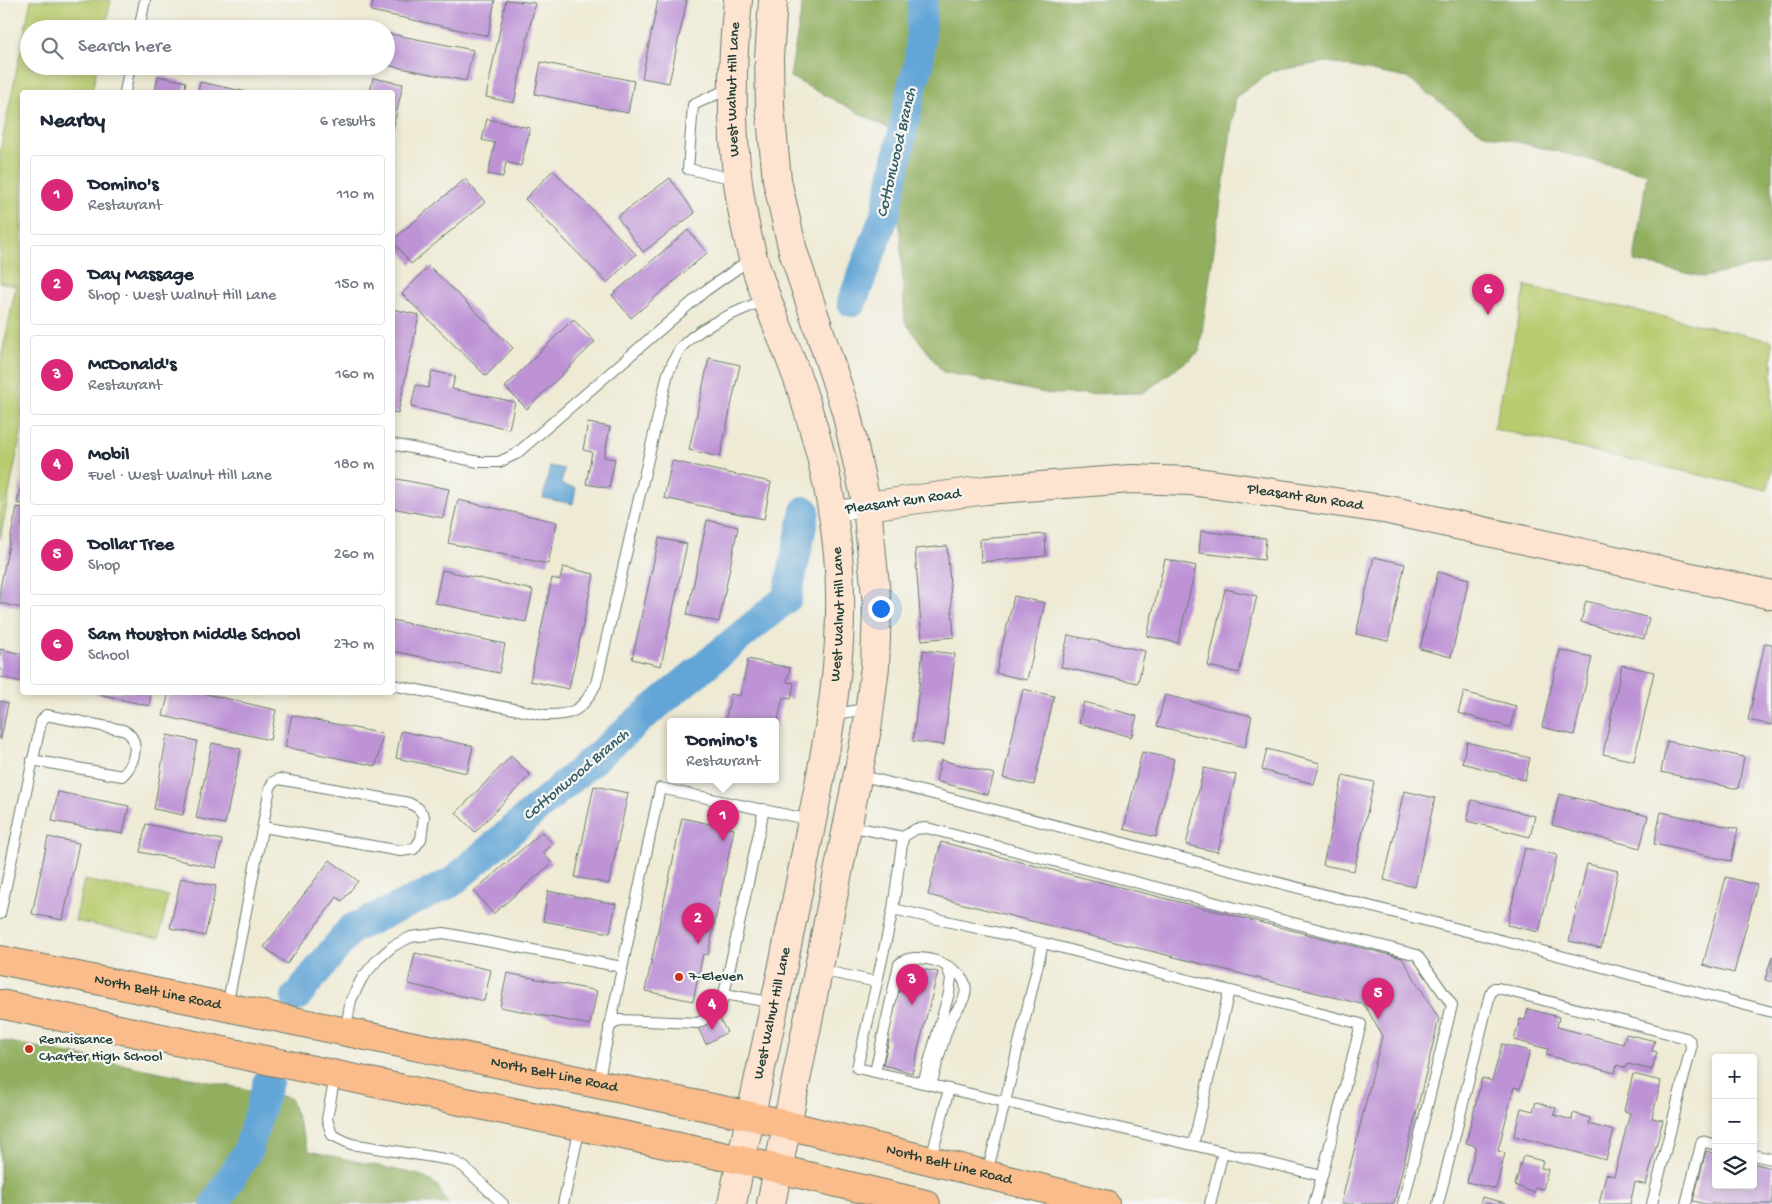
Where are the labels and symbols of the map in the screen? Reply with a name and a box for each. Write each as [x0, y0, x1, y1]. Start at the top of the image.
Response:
street label: West Walnut Hill Lane [724, 21, 745, 157]
water label: Cottonwood Branch [874, 86, 922, 220]
pin: 6 [1472, 274, 1504, 315]
street label: Pleasant Run Road [1245, 480, 1366, 515]
street label: Pleasant Run Road [843, 485, 963, 519]
street label: West Walnut Hill Lane [827, 546, 849, 683]
your location [868, 596, 894, 622]
water label: Cottonwood Branch [520, 726, 634, 826]
pin: 1 [707, 800, 739, 841]
pin: 2 [682, 903, 714, 944]
street label: West Walnut Hill Lane [750, 945, 796, 1081]
pin: 3 [896, 964, 928, 1005]
place label: 7-Eleven [688, 968, 743, 986]
street label: North Belt Line Road [93, 971, 224, 1015]
marker: 7-Eleven [673, 971, 685, 983]
pin: 5 [1362, 978, 1394, 1019]
pin: 4 [696, 989, 728, 1030]
place label: Renaissance Charter High School [39, 1031, 163, 1066]
marker: Renaissance Charter High School [23, 1043, 35, 1055]
street label: North Belt Line Road [489, 1053, 620, 1097]
street label: North Belt Line Road [884, 1141, 1015, 1190]

